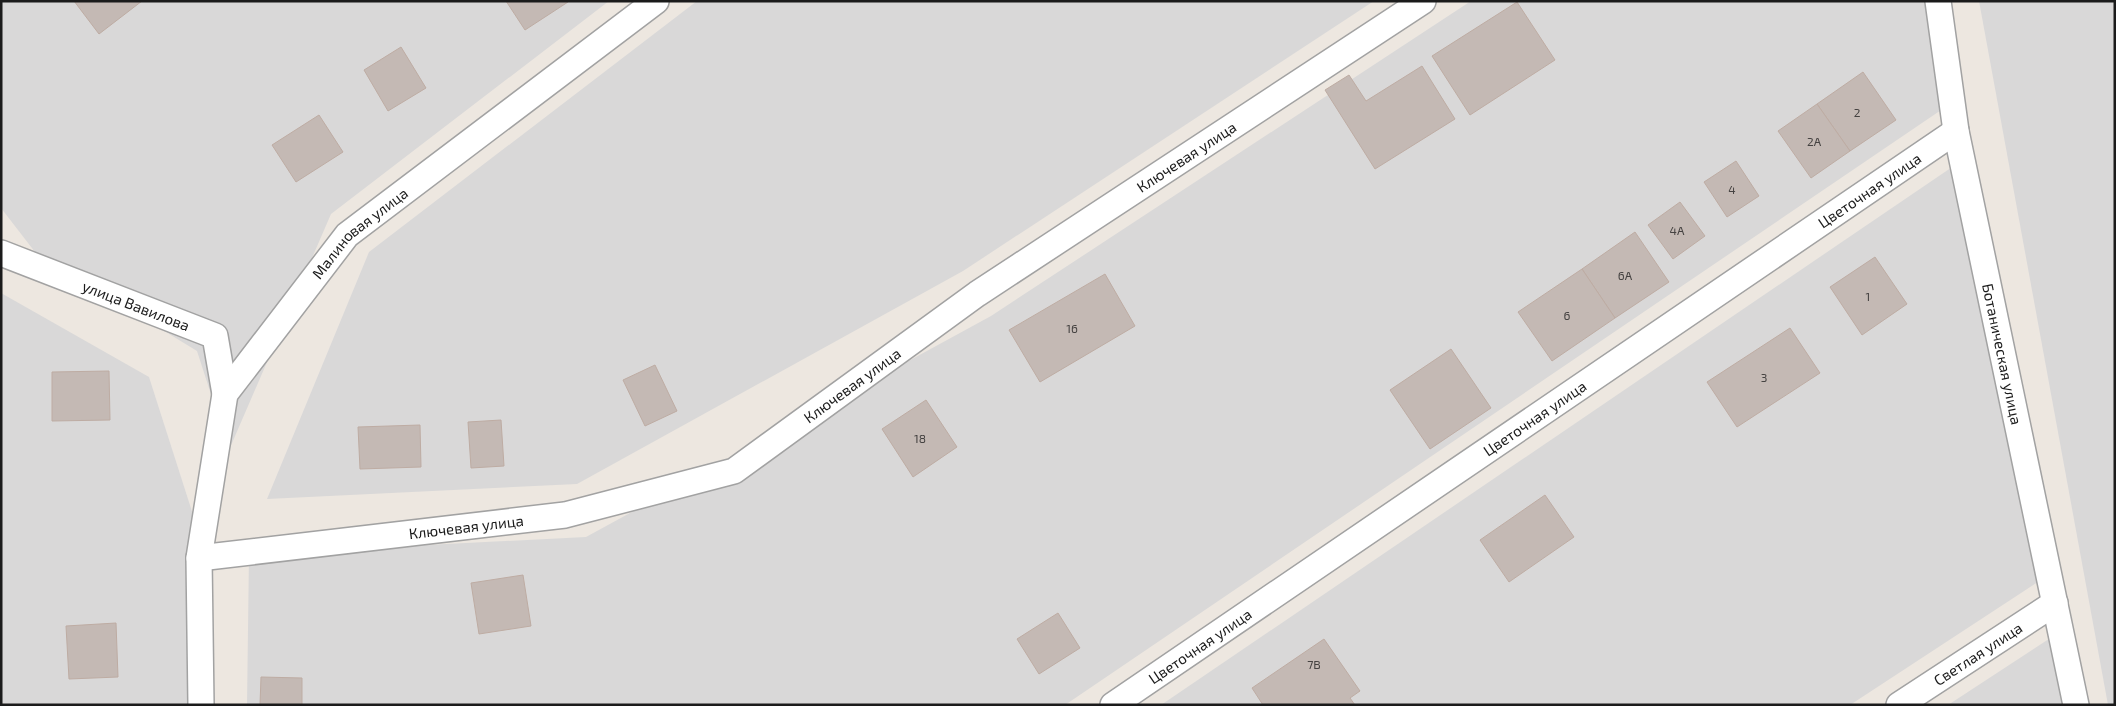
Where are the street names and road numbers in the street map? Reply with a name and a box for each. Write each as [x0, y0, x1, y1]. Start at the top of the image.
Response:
street label: Ключевая улица [1133, 117, 1239, 196]
street label: Цветочная улица [1814, 149, 1924, 231]
street label: Малиновая улица [308, 183, 411, 282]
street label: улица Вавилова [80, 276, 192, 334]
street label: Ботаническая улица [1979, 282, 2026, 426]
street label: Ключевая улица [800, 344, 904, 426]
street label: Цветочная улица [1480, 377, 1590, 459]
street label: Ключевая улица [408, 511, 525, 542]
street label: Цветочная улица [1145, 604, 1255, 687]
street label: Светлая улица [1930, 618, 2025, 689]

